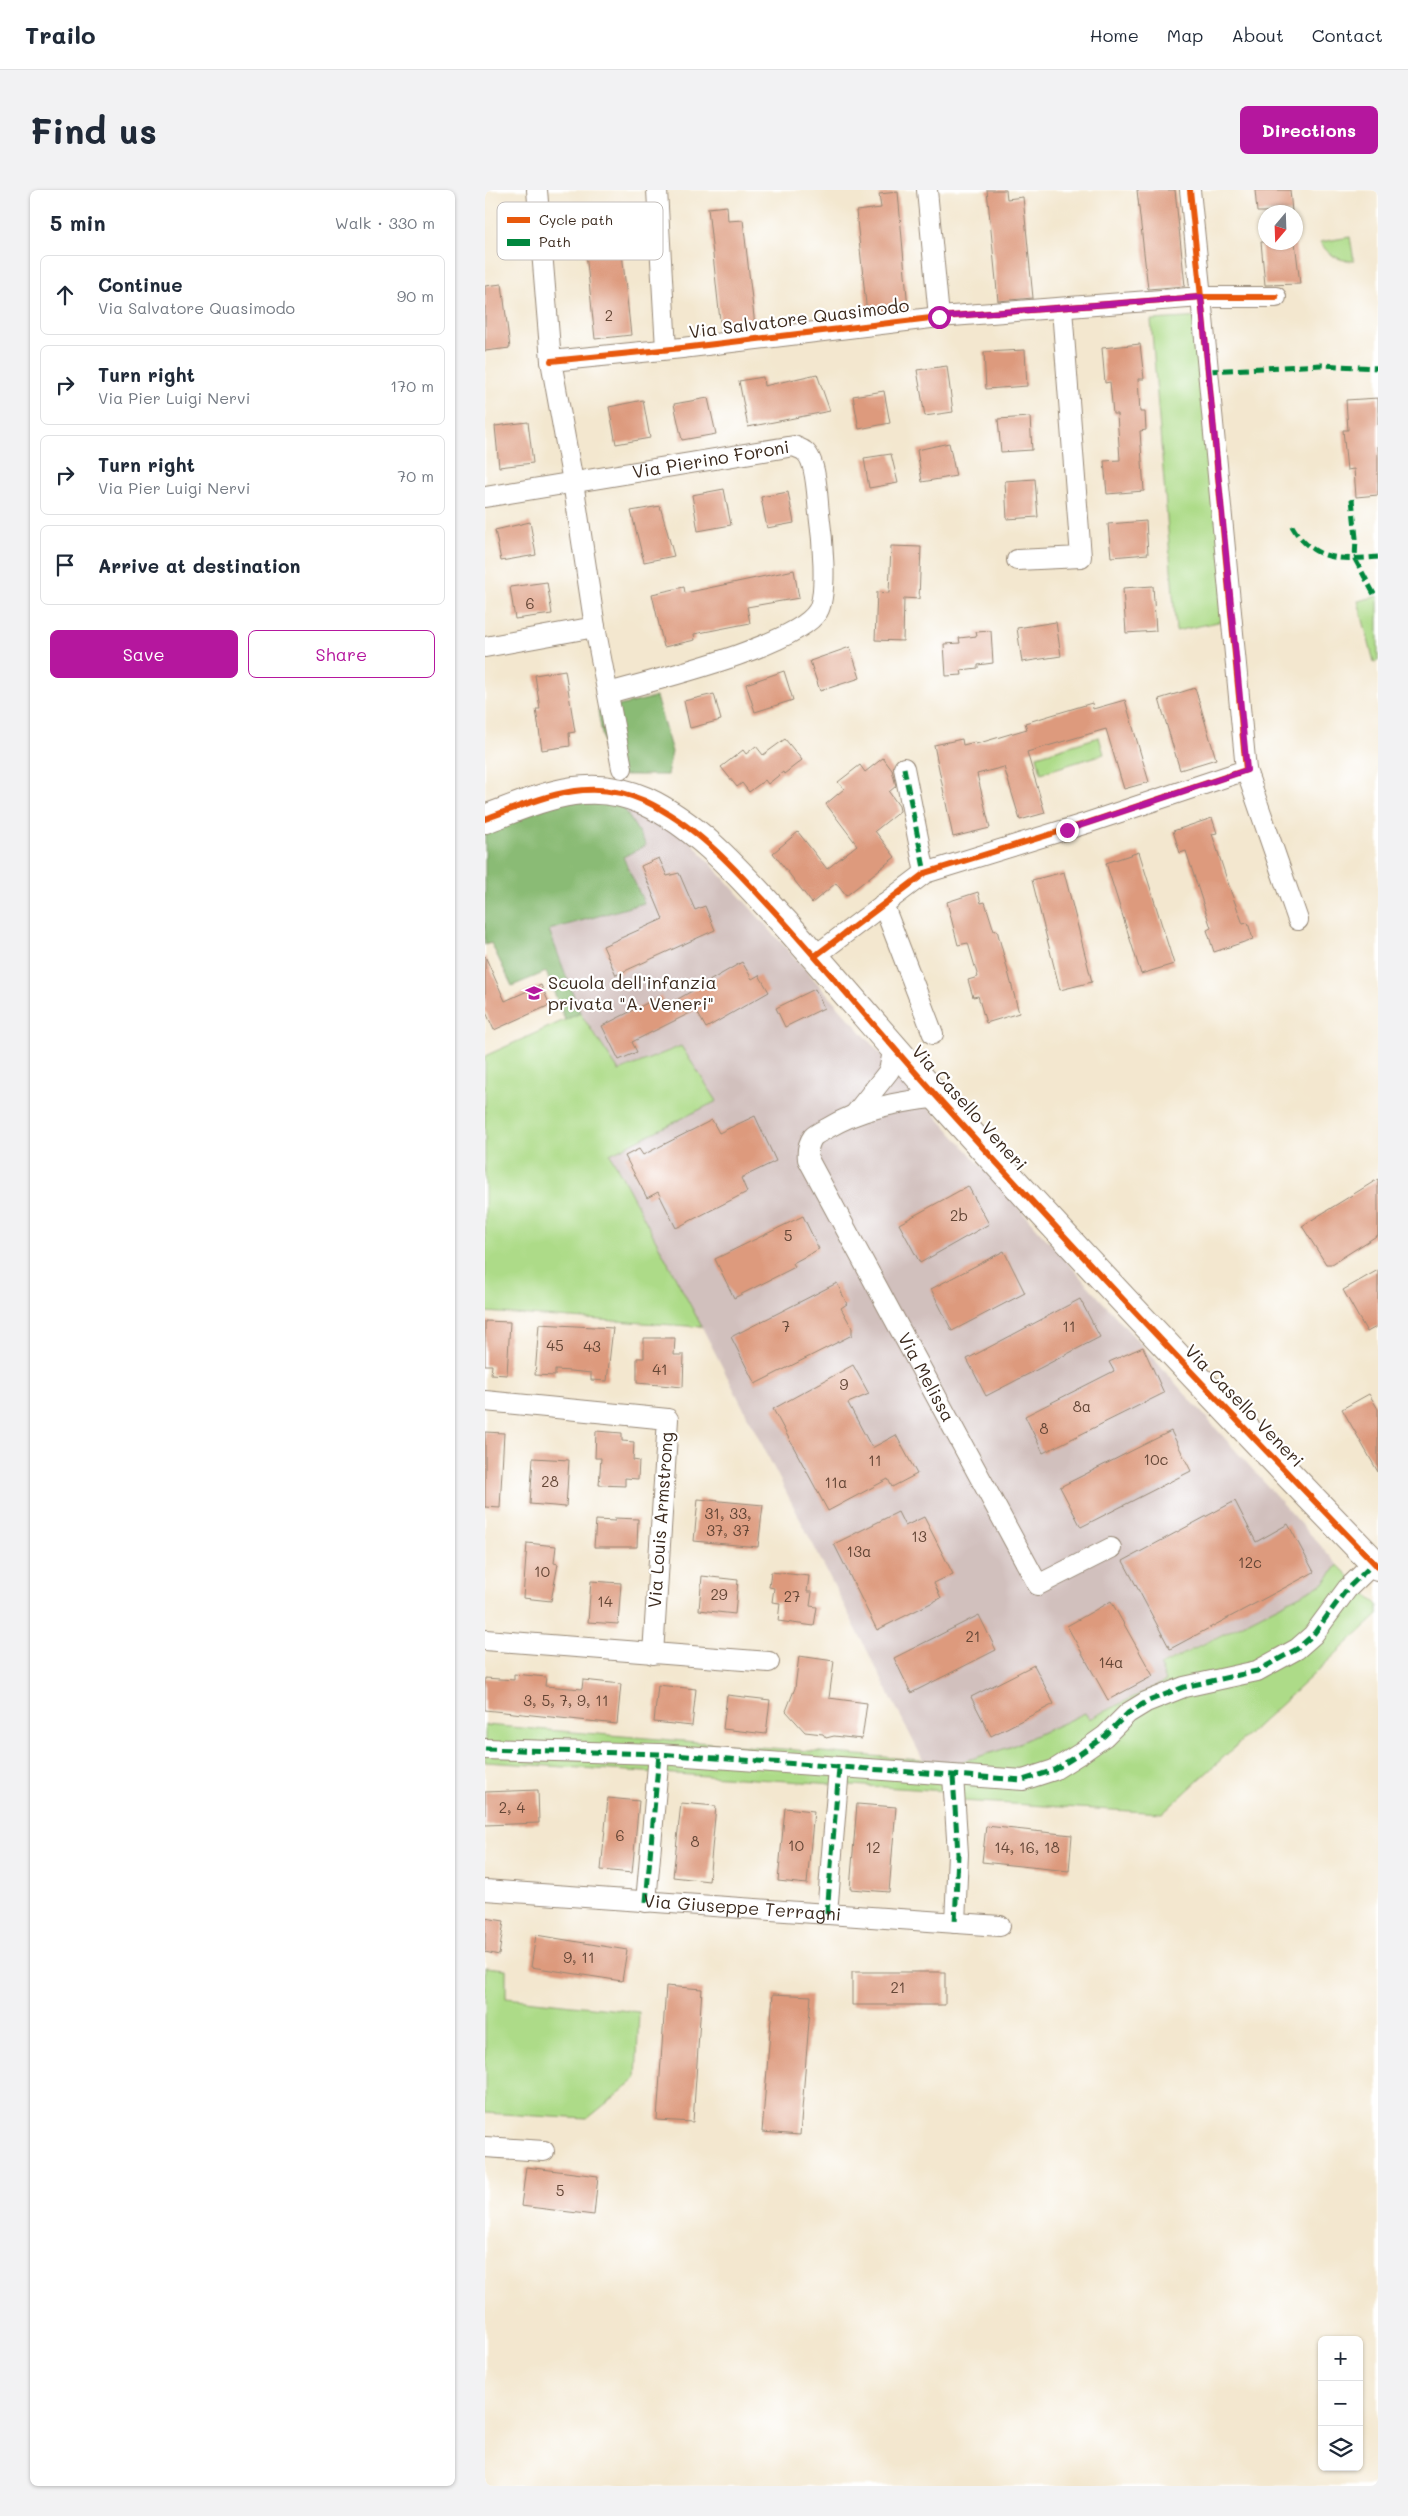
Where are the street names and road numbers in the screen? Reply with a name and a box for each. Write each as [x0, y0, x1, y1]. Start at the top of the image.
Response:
street label: Via Salvatore Quasimodo [687, 293, 911, 343]
street label: Via Pierino Foroni [631, 434, 791, 483]
street label: Via Casello Veneri [907, 1039, 1033, 1176]
street label: Via Melissa [893, 1328, 961, 1426]
street label: Via Casello Veneri [1180, 1339, 1310, 1472]
street label: Via Louis Armstrong [642, 1431, 678, 1609]
street label: Via Giuseppe Terragni [643, 1888, 842, 1926]

